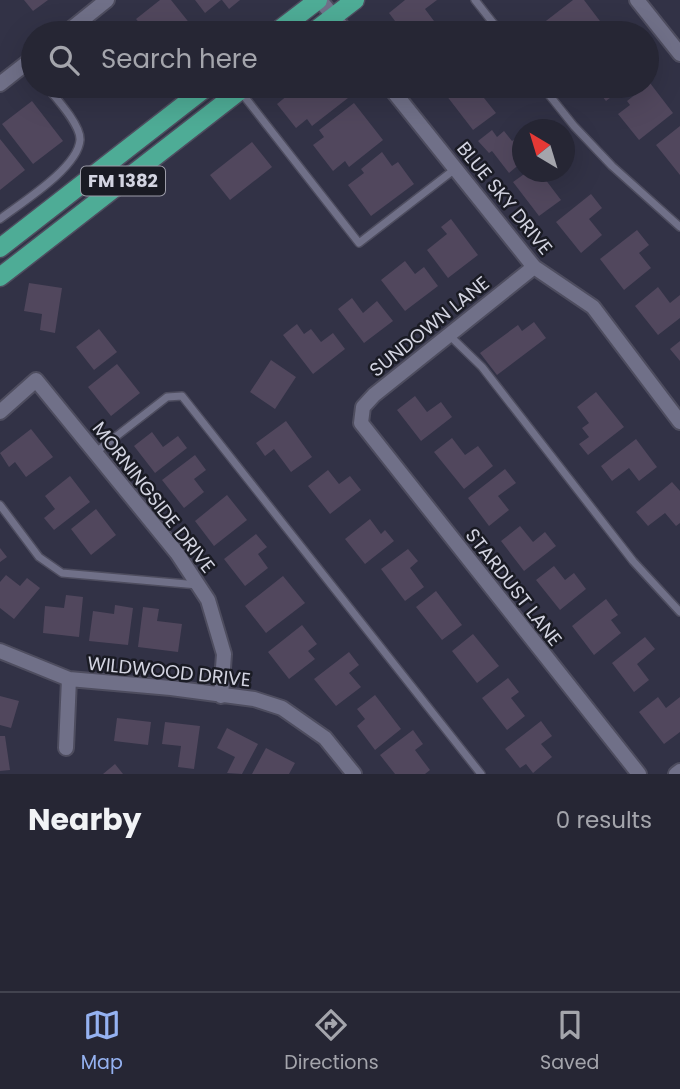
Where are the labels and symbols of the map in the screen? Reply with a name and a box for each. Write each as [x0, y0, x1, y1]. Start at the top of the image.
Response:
north arrow [512, 119, 575, 182]
street label: BLUE SKY DRIVE [451, 136, 559, 261]
road number: FM 1382 [81, 166, 165, 196]
street label: SUNDOWN LANE [364, 270, 495, 383]
street label: MORNINGSIDE DRIVE [86, 416, 221, 579]
street label: STARDUST LANE [459, 523, 568, 652]
street label: WILDWOOD DRIVE [86, 649, 252, 693]

